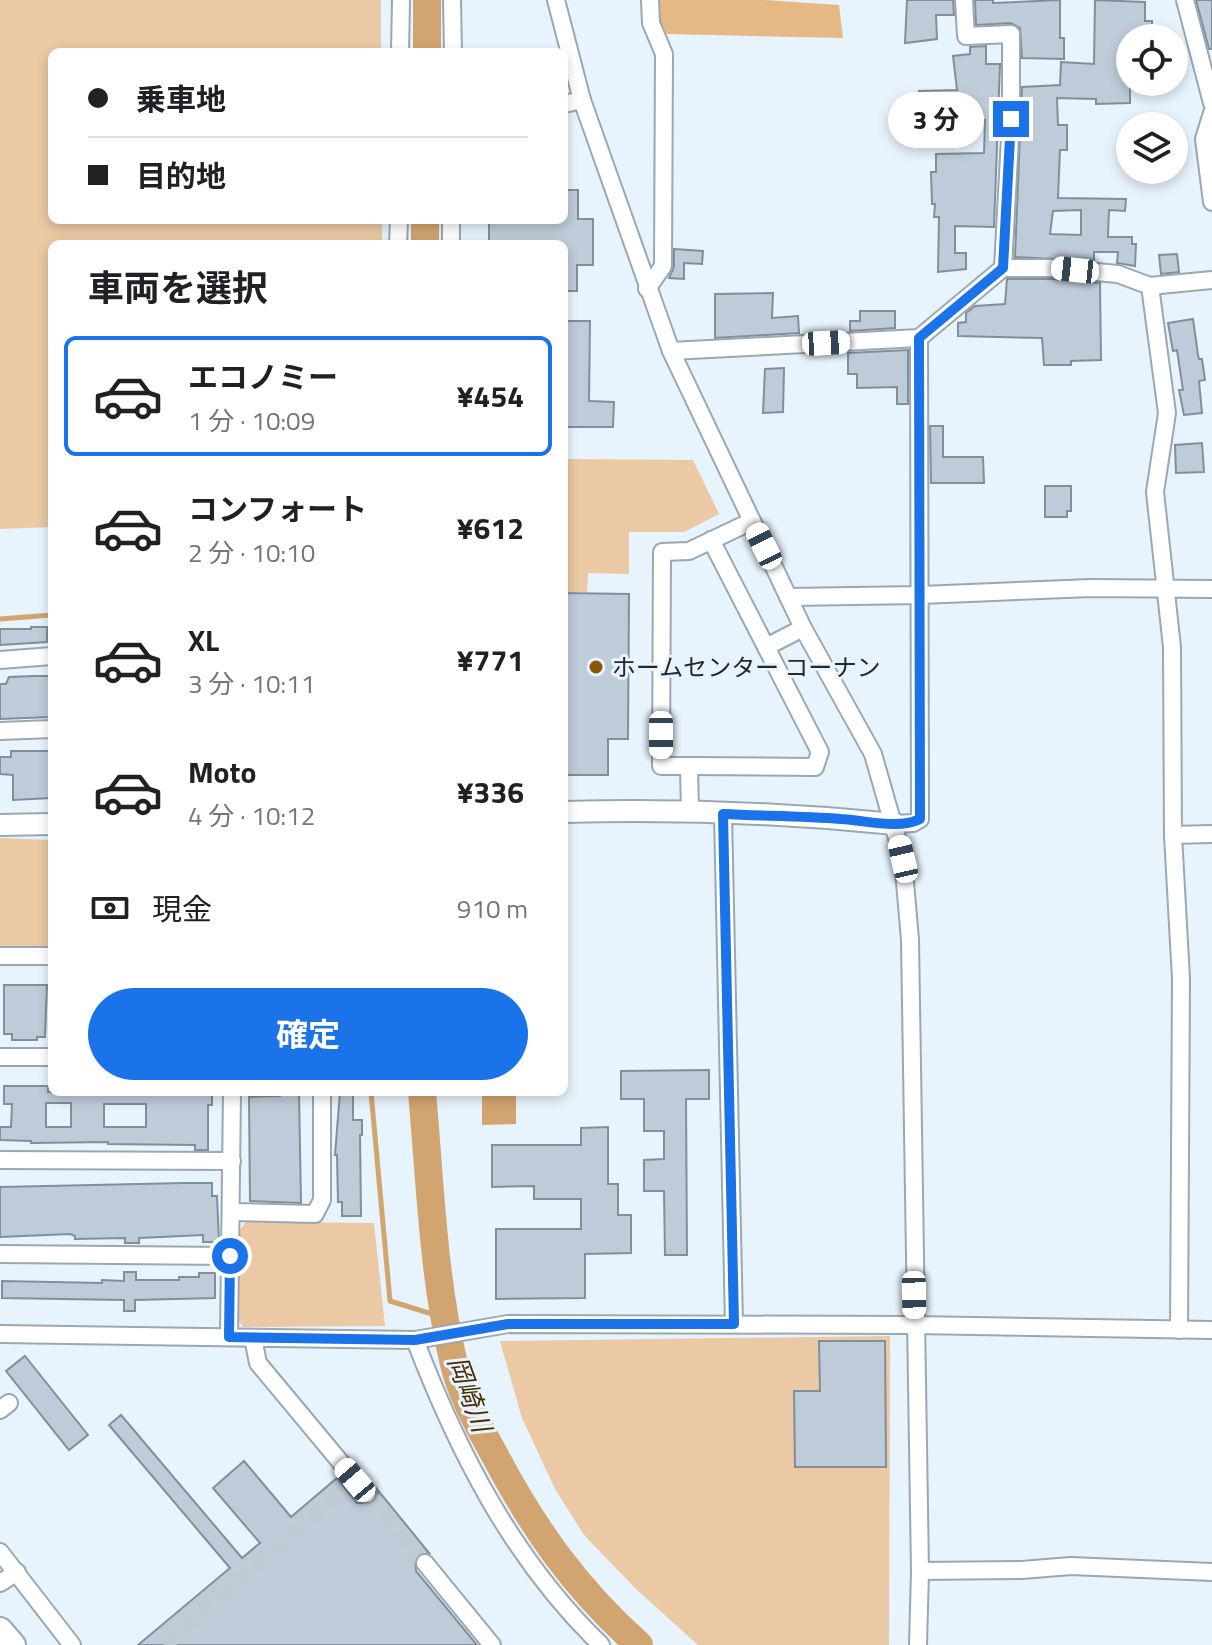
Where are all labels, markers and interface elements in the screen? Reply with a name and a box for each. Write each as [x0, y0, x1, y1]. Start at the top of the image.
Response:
map controls [1116, 24, 1188, 184]
button: locate [1116, 24, 1188, 96]
text: 乗車地 [136, 76, 226, 122]
callout: 3 分 [887, 91, 983, 147]
text: 3 分 [913, 100, 959, 139]
route end [993, 101, 1029, 137]
button: layers [1116, 112, 1188, 184]
text: 目的地 [136, 153, 226, 199]
car [1050, 256, 1100, 284]
text: 車両を選択 [88, 260, 268, 315]
car [801, 330, 851, 356]
text: エコノミー [188, 354, 338, 400]
icon: car [92, 360, 164, 432]
text: ¥454 [457, 373, 524, 419]
text: 1 分 · 10:09 [188, 401, 315, 440]
text: コンフォート [188, 486, 367, 532]
icon: car [92, 492, 164, 564]
text: ¥612 [457, 505, 524, 551]
car [743, 519, 785, 573]
text: 2 分 · 10:10 [188, 533, 315, 572]
text: XL [188, 617, 219, 663]
icon: car [92, 624, 164, 696]
text: ¥771 [457, 637, 524, 683]
place label: ホームセンター コーナン [612, 649, 881, 685]
marker: ホームセンター コーナン [587, 658, 605, 676]
text: 3 分 · 10:11 [188, 664, 315, 703]
car [649, 711, 673, 759]
text: Moto [188, 749, 256, 795]
icon: car [92, 756, 164, 828]
text: ¥336 [457, 769, 524, 815]
text: 4 分 · 10:12 [188, 796, 315, 835]
car [886, 833, 920, 885]
icon: cash [88, 886, 132, 930]
text: 現金 [152, 886, 212, 932]
text: 910 m [457, 889, 528, 928]
button: 確定 [88, 988, 528, 1080]
route start [212, 1238, 248, 1274]
car [902, 1271, 926, 1319]
water label: 岡崎川 [438, 1351, 503, 1440]
car [330, 1454, 380, 1506]

